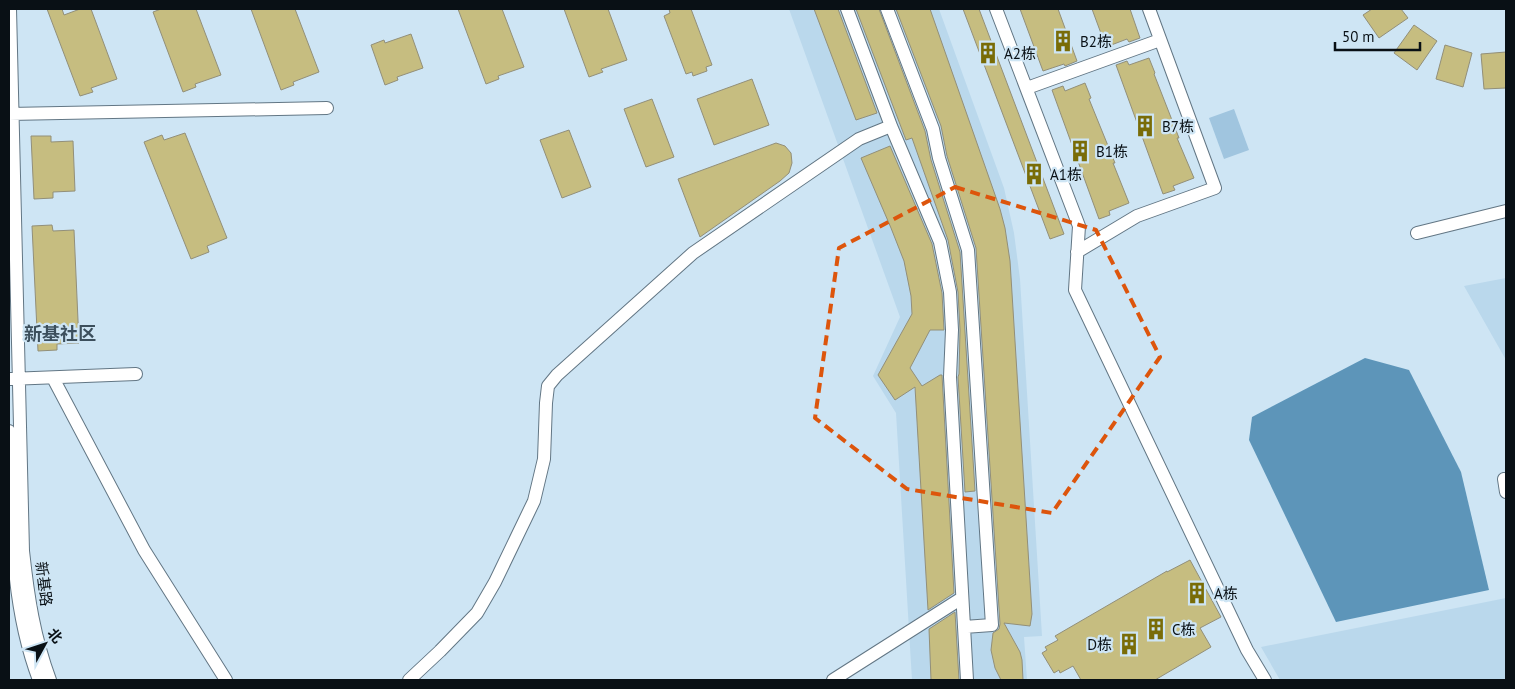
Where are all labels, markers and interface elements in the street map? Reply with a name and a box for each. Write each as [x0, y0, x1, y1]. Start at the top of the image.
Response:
scale bar [1335, 20, 1420, 52]
text: 50 m [1342, 27, 1375, 46]
building icon: B2栋 [1050, 28, 1076, 54]
place label: B2栋 [1080, 32, 1112, 51]
building icon: A2栋 [975, 40, 1001, 66]
place label: A2栋 [1004, 44, 1036, 63]
building icon: B7栋 [1132, 113, 1158, 139]
place label: B7栋 [1162, 117, 1194, 136]
building icon: B1栋 [1067, 138, 1093, 164]
place label: B1栋 [1096, 142, 1128, 161]
building icon: A1栋 [1021, 161, 1047, 187]
place label: A1栋 [1050, 165, 1082, 184]
district label: 新基社区 [24, 322, 96, 345]
street label: 新基路 [32, 561, 56, 607]
building icon: A栋 [1184, 580, 1210, 606]
place label: A栋 [1214, 584, 1238, 603]
building icon: C栋 [1143, 616, 1169, 642]
north arrow [20, 619, 70, 669]
place label: C栋 [1172, 620, 1196, 639]
text: 北 [44, 624, 66, 647]
building icon: D栋 [1116, 631, 1142, 657]
place label: D栋 [1087, 635, 1112, 654]

